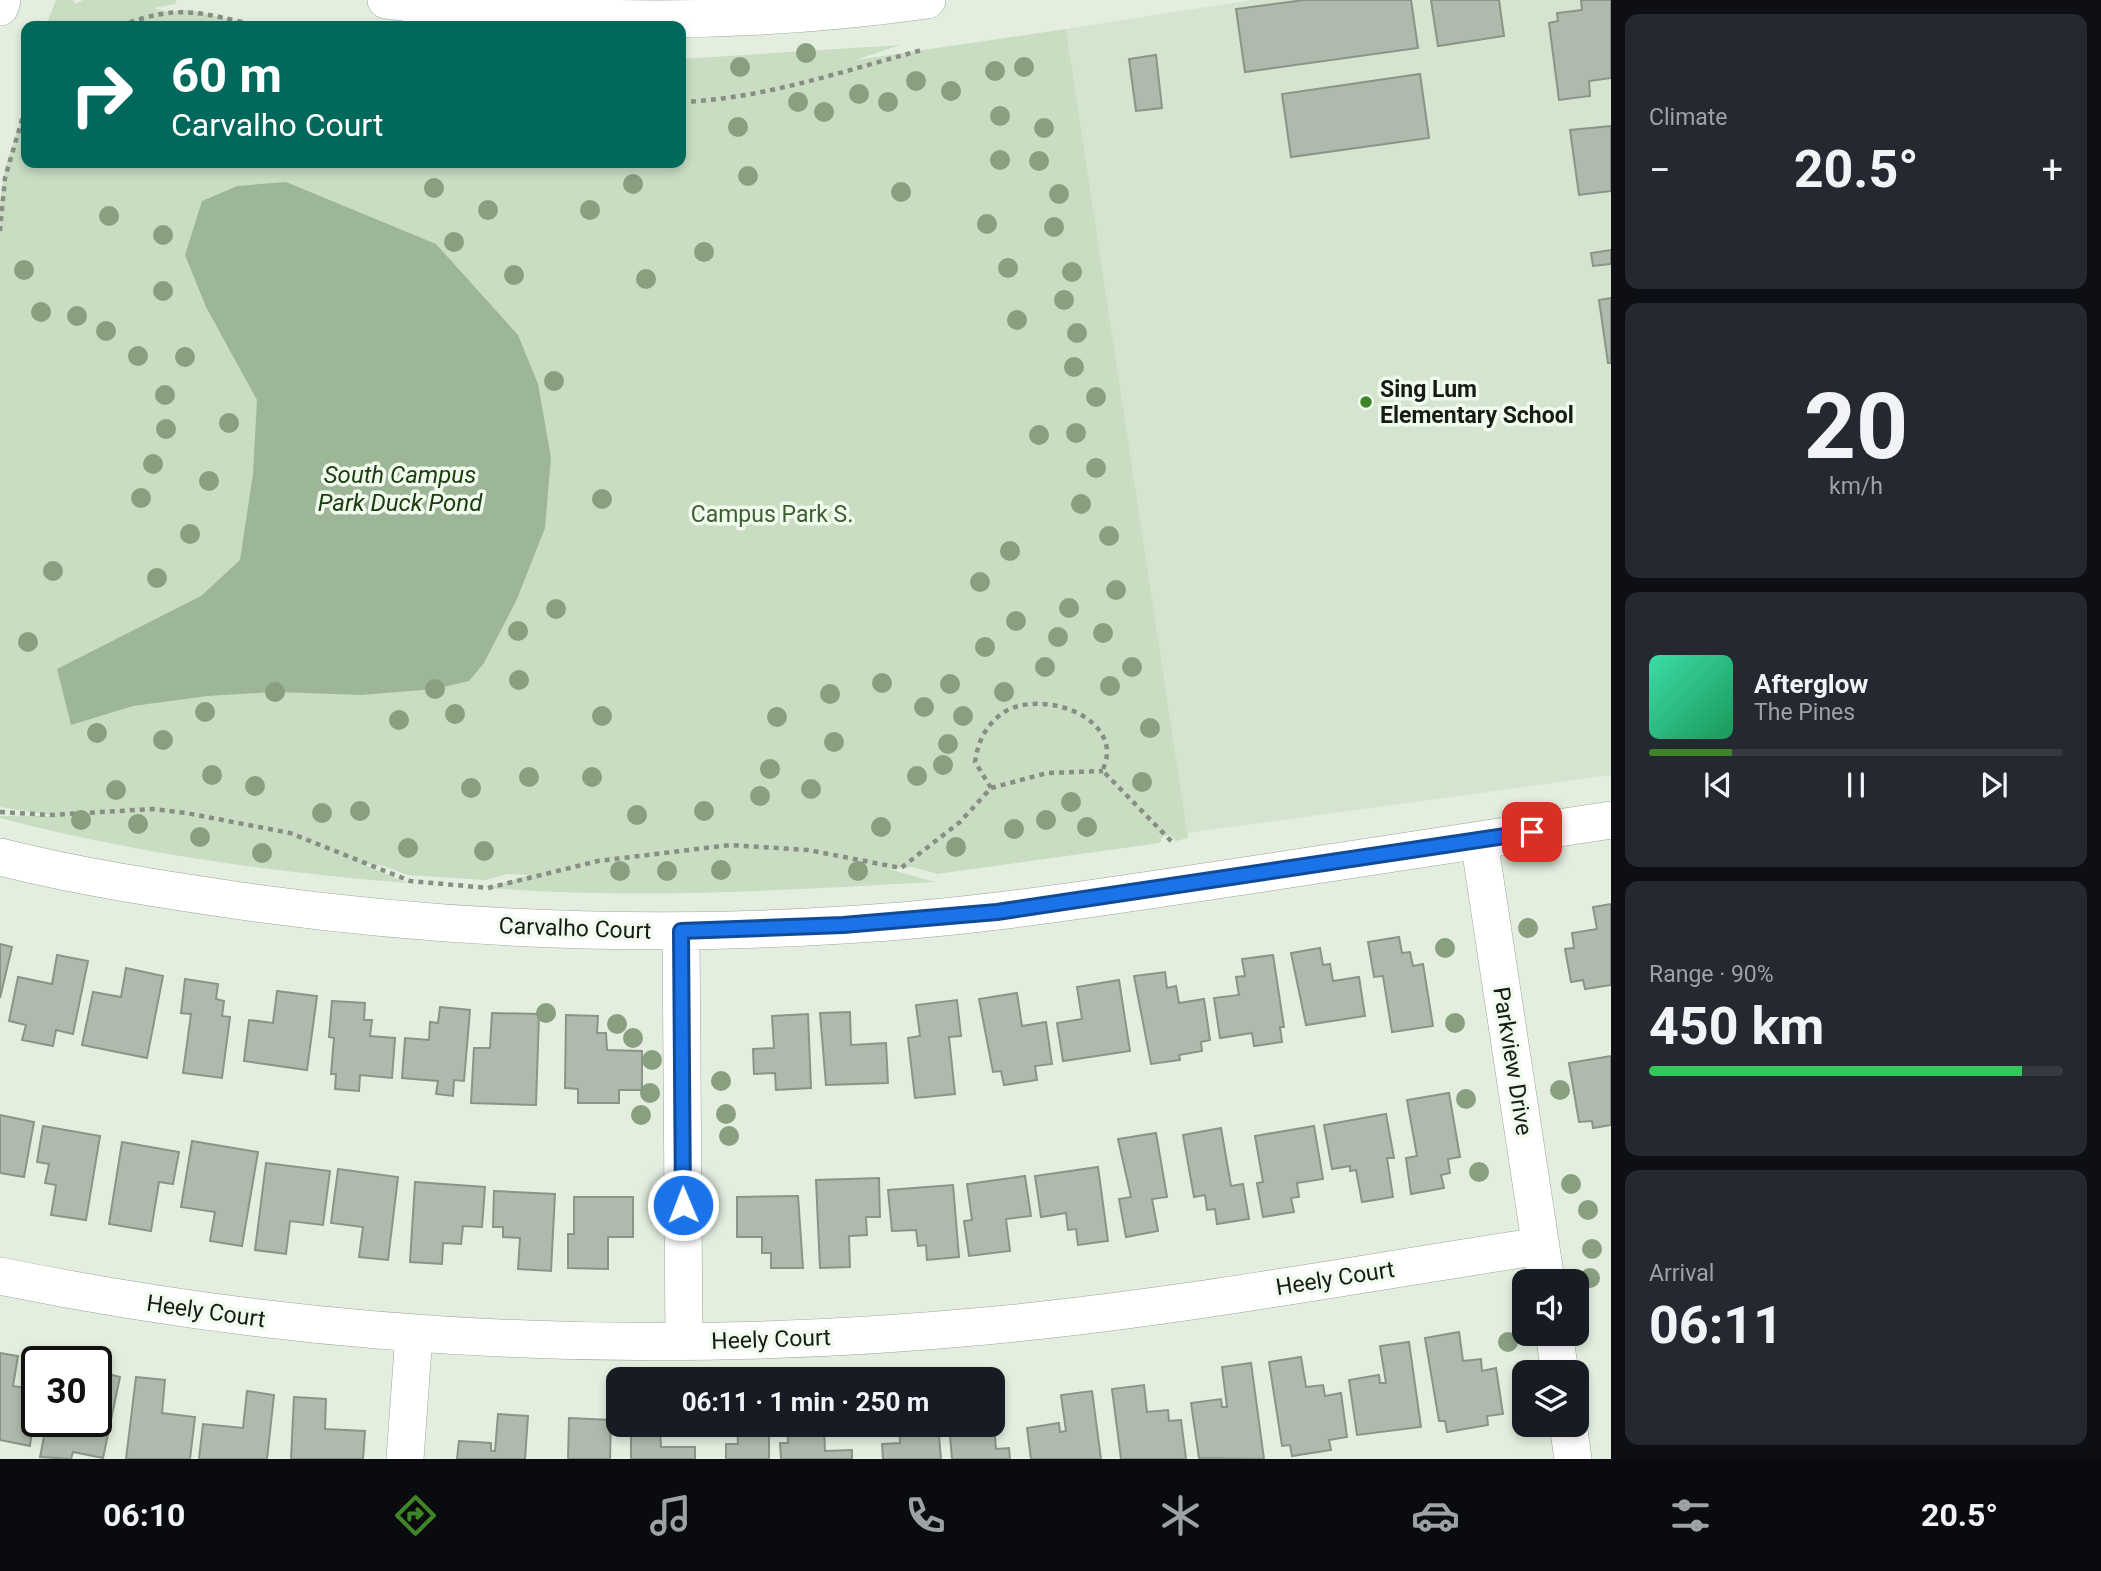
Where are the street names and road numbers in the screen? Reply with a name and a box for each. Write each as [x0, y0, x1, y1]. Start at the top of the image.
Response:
street label: Carvalho Court [498, 912, 652, 945]
street label: Parkview Drive [1487, 985, 1538, 1137]
street label: Heely Court [1274, 1256, 1396, 1301]
street label: Heely Court [145, 1290, 267, 1333]
street label: Heely Court [711, 1324, 831, 1355]

